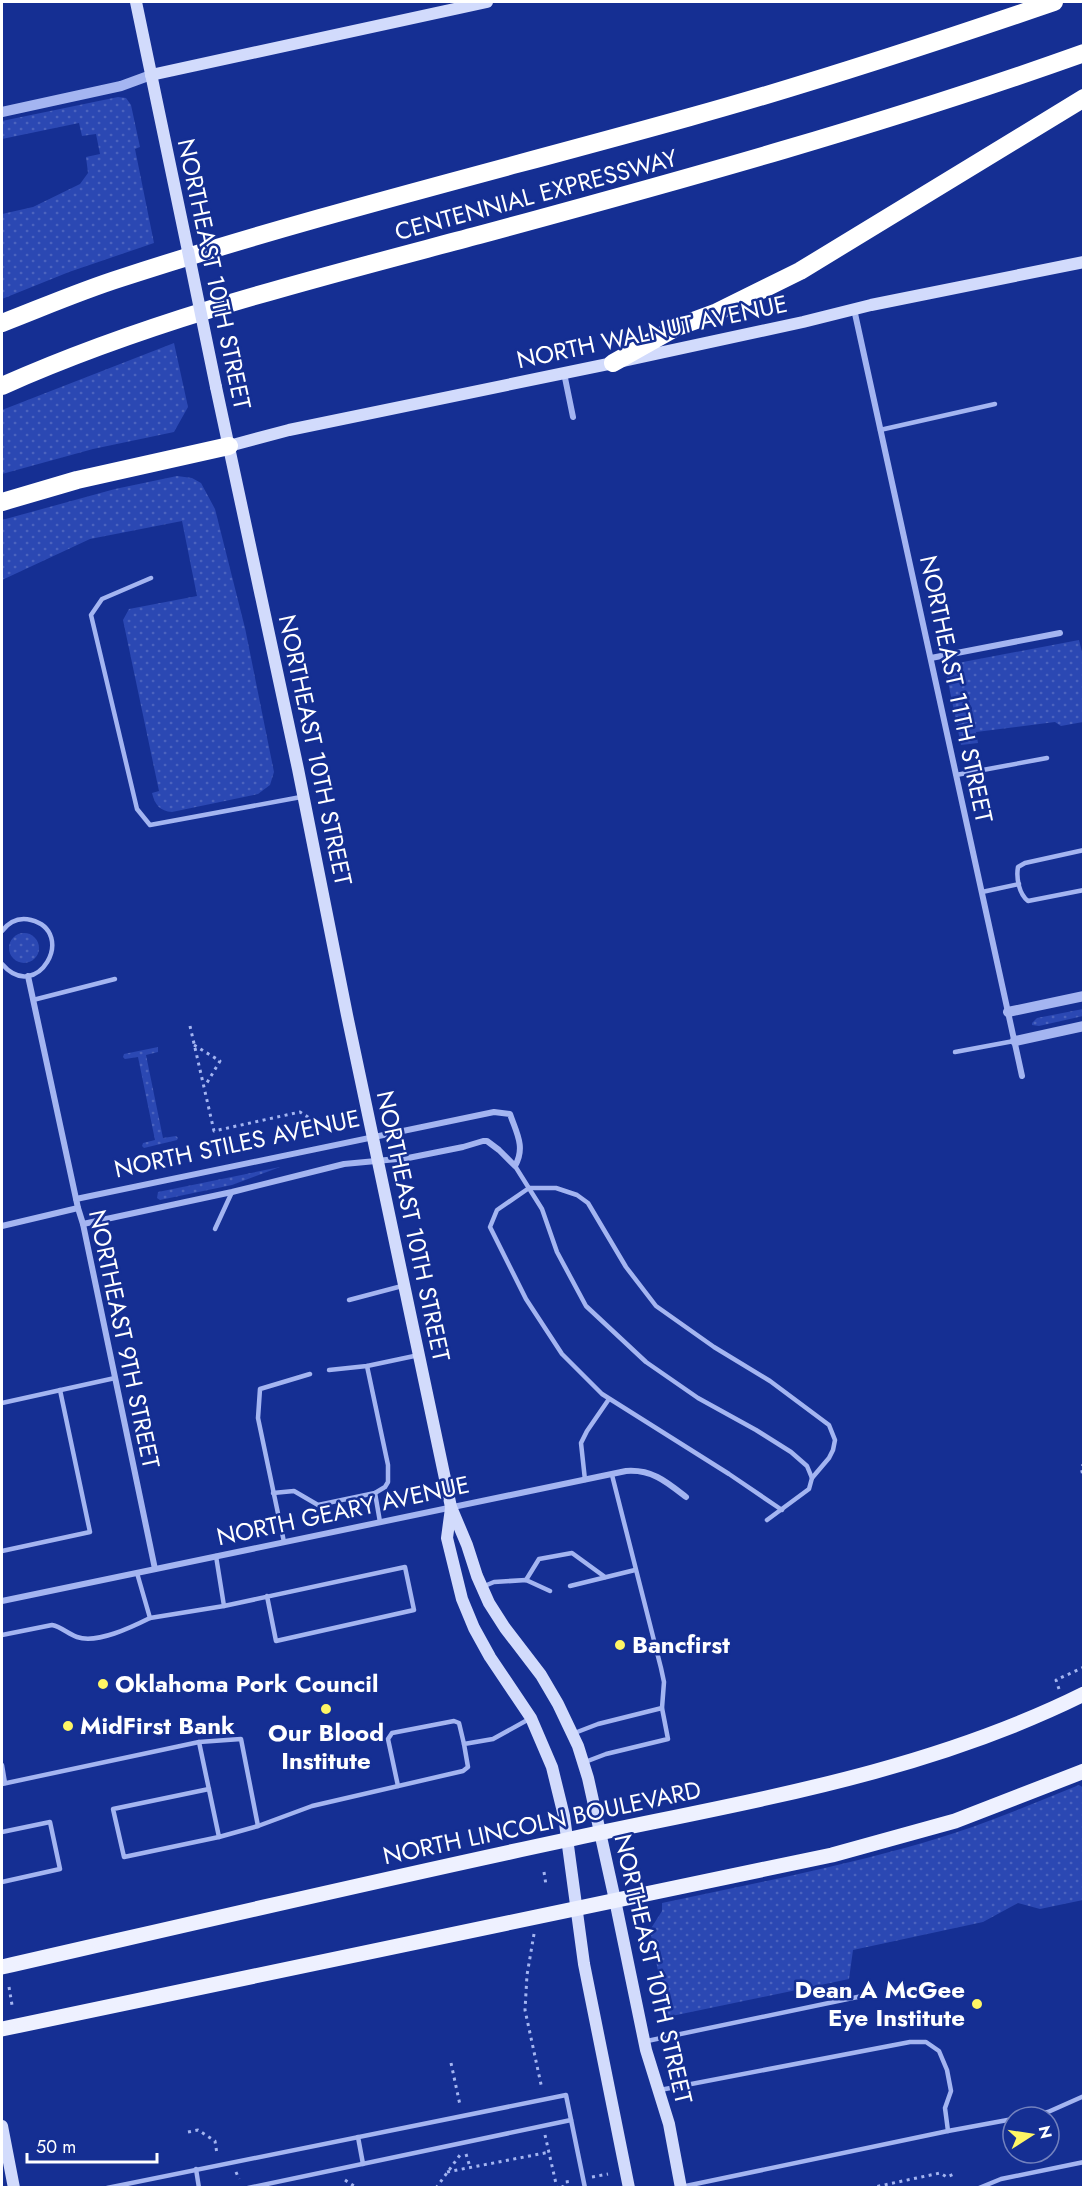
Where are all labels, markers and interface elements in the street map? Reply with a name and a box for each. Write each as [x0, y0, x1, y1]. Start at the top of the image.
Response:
street label: NORTHEAST 10TH STREET [169, 135, 260, 412]
street label: CENTENNIAL EXPRESSWAY [391, 140, 682, 249]
street label: NORTH WALNUT AVENUE [513, 286, 790, 377]
street label: NORTHEAST 11TH STREET [911, 552, 1002, 826]
street label: NORTHEAST 10TH STREET [270, 611, 361, 888]
street label: NORTHEAST 10TH STREET [368, 1087, 459, 1364]
street label: NORTH STILES AVENUE [111, 1100, 363, 1187]
street label: NORTHEAST 9TH STREET [80, 1206, 169, 1472]
street label: NORTH GEARY AVENUE [213, 1467, 473, 1554]
place label: Bancfirst [632, 1627, 730, 1662]
marker: Bancfirst [613, 1638, 627, 1652]
place label: Oklahoma Pork Council [115, 1666, 378, 1701]
marker: Oklahoma Pork Council [96, 1677, 110, 1691]
marker: Our Blood Institute [319, 1702, 333, 1716]
place label: MidFirst Bank [80, 1708, 235, 1743]
place label: Our Blood Institute [268, 1715, 384, 1778]
marker: MidFirst Bank [61, 1719, 75, 1733]
street label: NORTH LINCOLN BOULEVARD [380, 1772, 704, 1873]
street label: NORTHEAST 10TH STREET [605, 1831, 702, 2107]
place label: Dean A McGee Eye Institute [795, 1972, 965, 2035]
marker: Dean A McGee Eye Institute [970, 1997, 984, 2011]
north arrow [1001, 2105, 1061, 2165]
text: N [1033, 2123, 1058, 2141]
scale bar [27, 2126, 158, 2164]
text: 50 m [36, 2134, 76, 2160]

